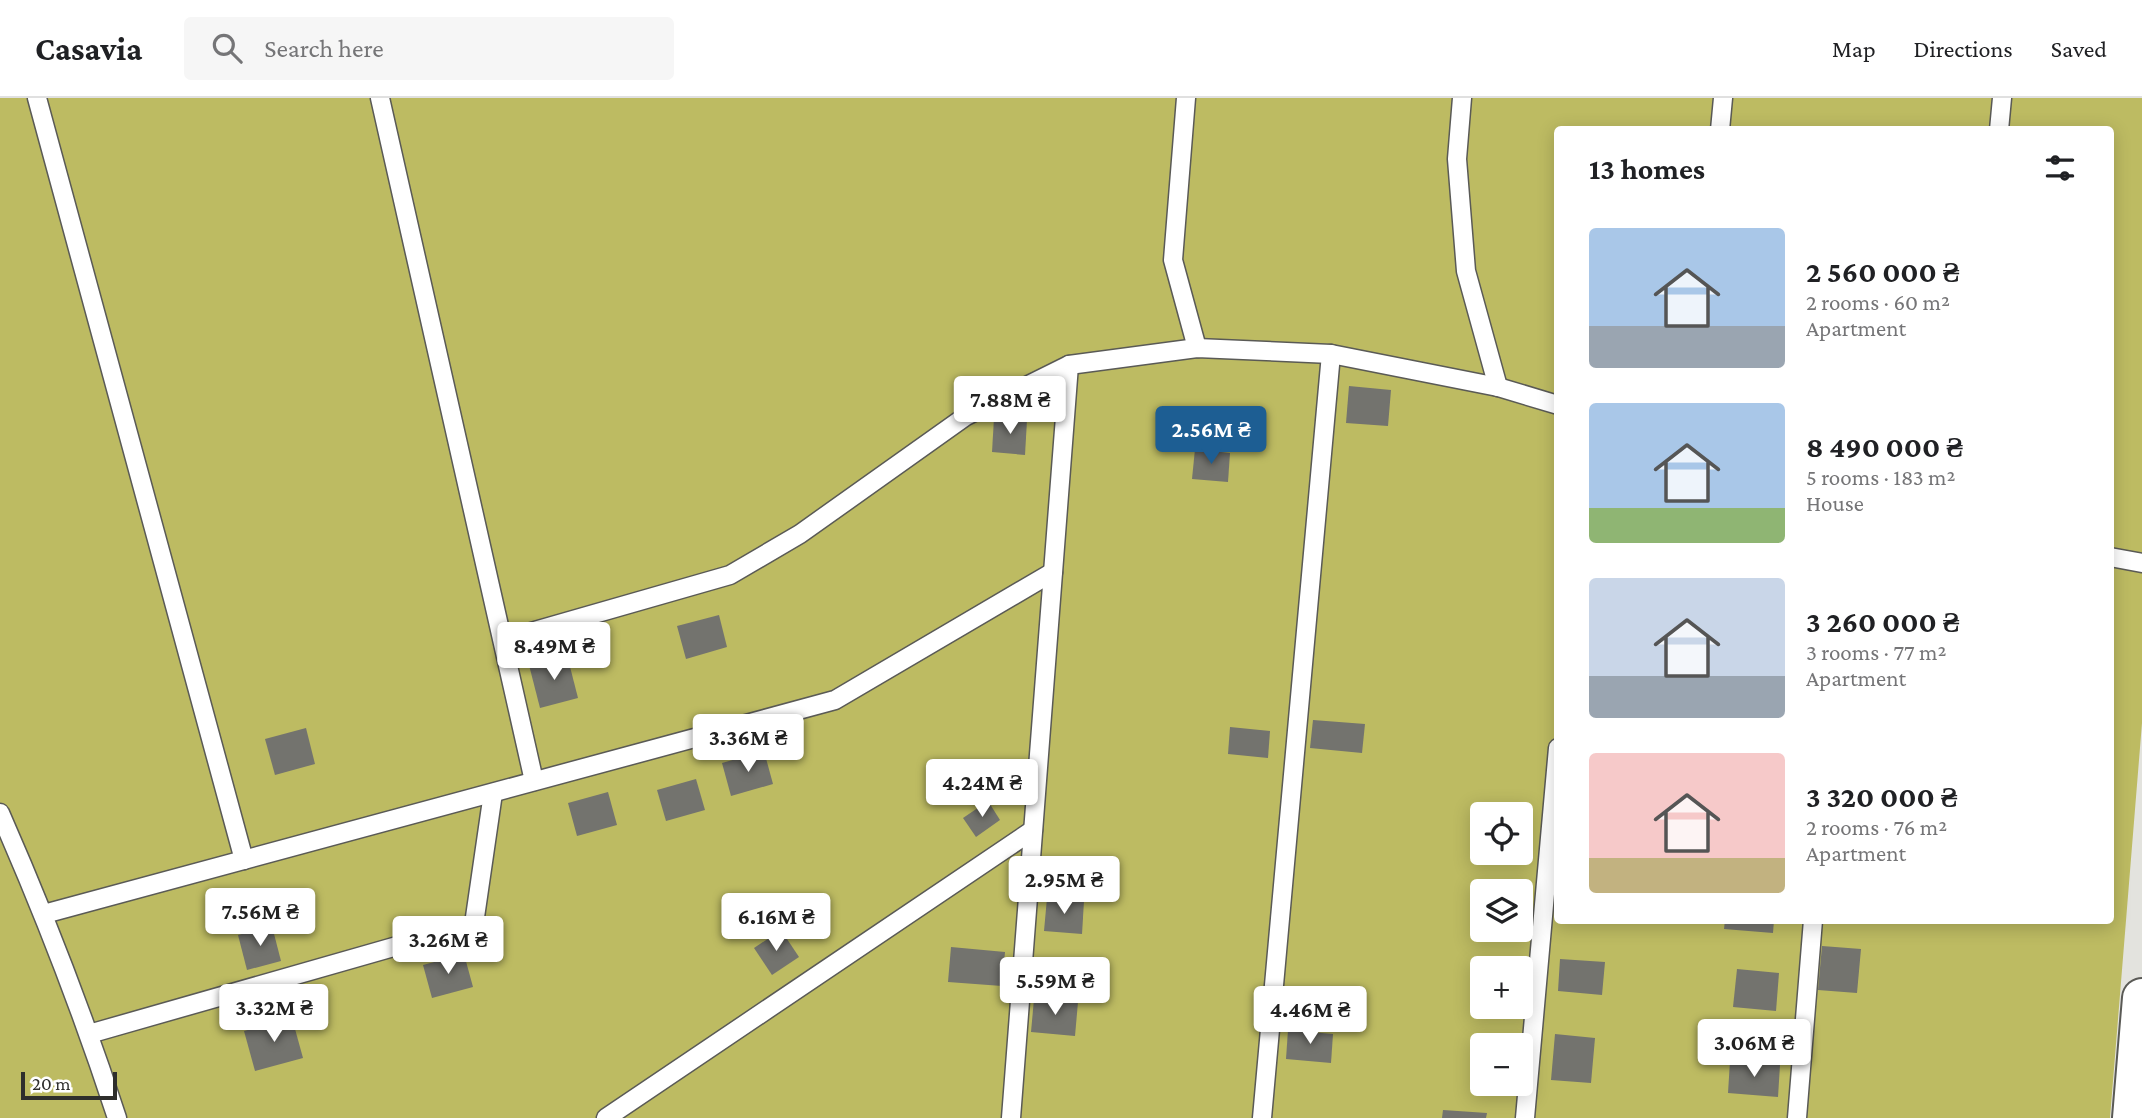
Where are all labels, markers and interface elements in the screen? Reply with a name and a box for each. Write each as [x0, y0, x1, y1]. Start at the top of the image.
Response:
search box [184, 17, 674, 80]
icon: search [208, 29, 246, 67]
text: Casavia [35, 30, 142, 67]
text: Search here [264, 34, 384, 63]
text: Map [1832, 35, 1876, 62]
text: Directions [1914, 35, 2013, 62]
text: Saved [2051, 35, 2107, 62]
icon: filters [2041, 149, 2079, 187]
text: 13 homes [1589, 152, 1705, 185]
text: 2 560 000 ₴ [1806, 255, 1959, 288]
icon: home [1645, 256, 1729, 340]
text: 2 rooms · 60 m² [1806, 289, 1950, 315]
text: Apartment [1806, 315, 1906, 341]
pin: 7.88M ₴ [945, 376, 1075, 436]
text: 7.88M ₴ [970, 386, 1050, 412]
pin: 2.56M ₴ [1146, 406, 1276, 466]
text: 2.56M ₴ [1171, 416, 1251, 442]
text: 8 490 000 ₴ [1806, 430, 1963, 463]
icon: home [1645, 431, 1729, 515]
text: 5 rooms · 183 m² [1806, 464, 1956, 490]
text: House [1806, 490, 1864, 516]
text: 3 260 000 ₴ [1806, 605, 1959, 638]
icon: home [1645, 606, 1729, 690]
pin: 8.49M ₴ [489, 622, 619, 682]
text: 8.49M ₴ [513, 632, 595, 658]
text: 3 rooms · 77 m² [1806, 639, 1946, 665]
text: Apartment [1806, 665, 1906, 691]
pin: 3.36M ₴ [683, 714, 813, 774]
text: 3.36M ₴ [709, 724, 787, 750]
pin: 4.24M ₴ [917, 760, 1047, 819]
text: 4.24M ₴ [942, 769, 1022, 795]
text: 3 320 000 ₴ [1806, 780, 1957, 813]
icon: home [1645, 781, 1729, 865]
map controls [1470, 802, 1533, 1096]
button: locate [1470, 802, 1533, 865]
text: 2 rooms · 76 m² [1806, 814, 1947, 840]
text: Apartment [1806, 840, 1906, 866]
pin: 2.95M ₴ [999, 856, 1129, 916]
text: 2.95M ₴ [1025, 866, 1103, 892]
button: layers [1470, 879, 1533, 942]
pin: 7.56M ₴ [195, 888, 325, 948]
pin: 6.16M ₴ [711, 894, 841, 953]
text: 7.56M ₴ [221, 898, 299, 924]
text: 6.16M ₴ [737, 903, 815, 929]
pin: 3.26M ₴ [383, 916, 513, 976]
text: 3.26M ₴ [408, 926, 488, 952]
button: + [1470, 956, 1533, 1019]
pin: 5.59M ₴ [990, 958, 1120, 1017]
text: 5.59M ₴ [1016, 967, 1094, 993]
pin: 3.32M ₴ [209, 984, 339, 1044]
pin: 4.46M ₴ [1245, 986, 1375, 1046]
text: 3.32M ₴ [235, 994, 313, 1020]
text: 4.46M ₴ [1270, 996, 1350, 1022]
pin: 3.06M ₴ [1689, 1020, 1819, 1079]
text: 3.06M ₴ [1714, 1029, 1794, 1055]
button: − [1470, 1033, 1533, 1096]
scale bar [21, 1069, 117, 1101]
text: 20 m [32, 1073, 71, 1094]

